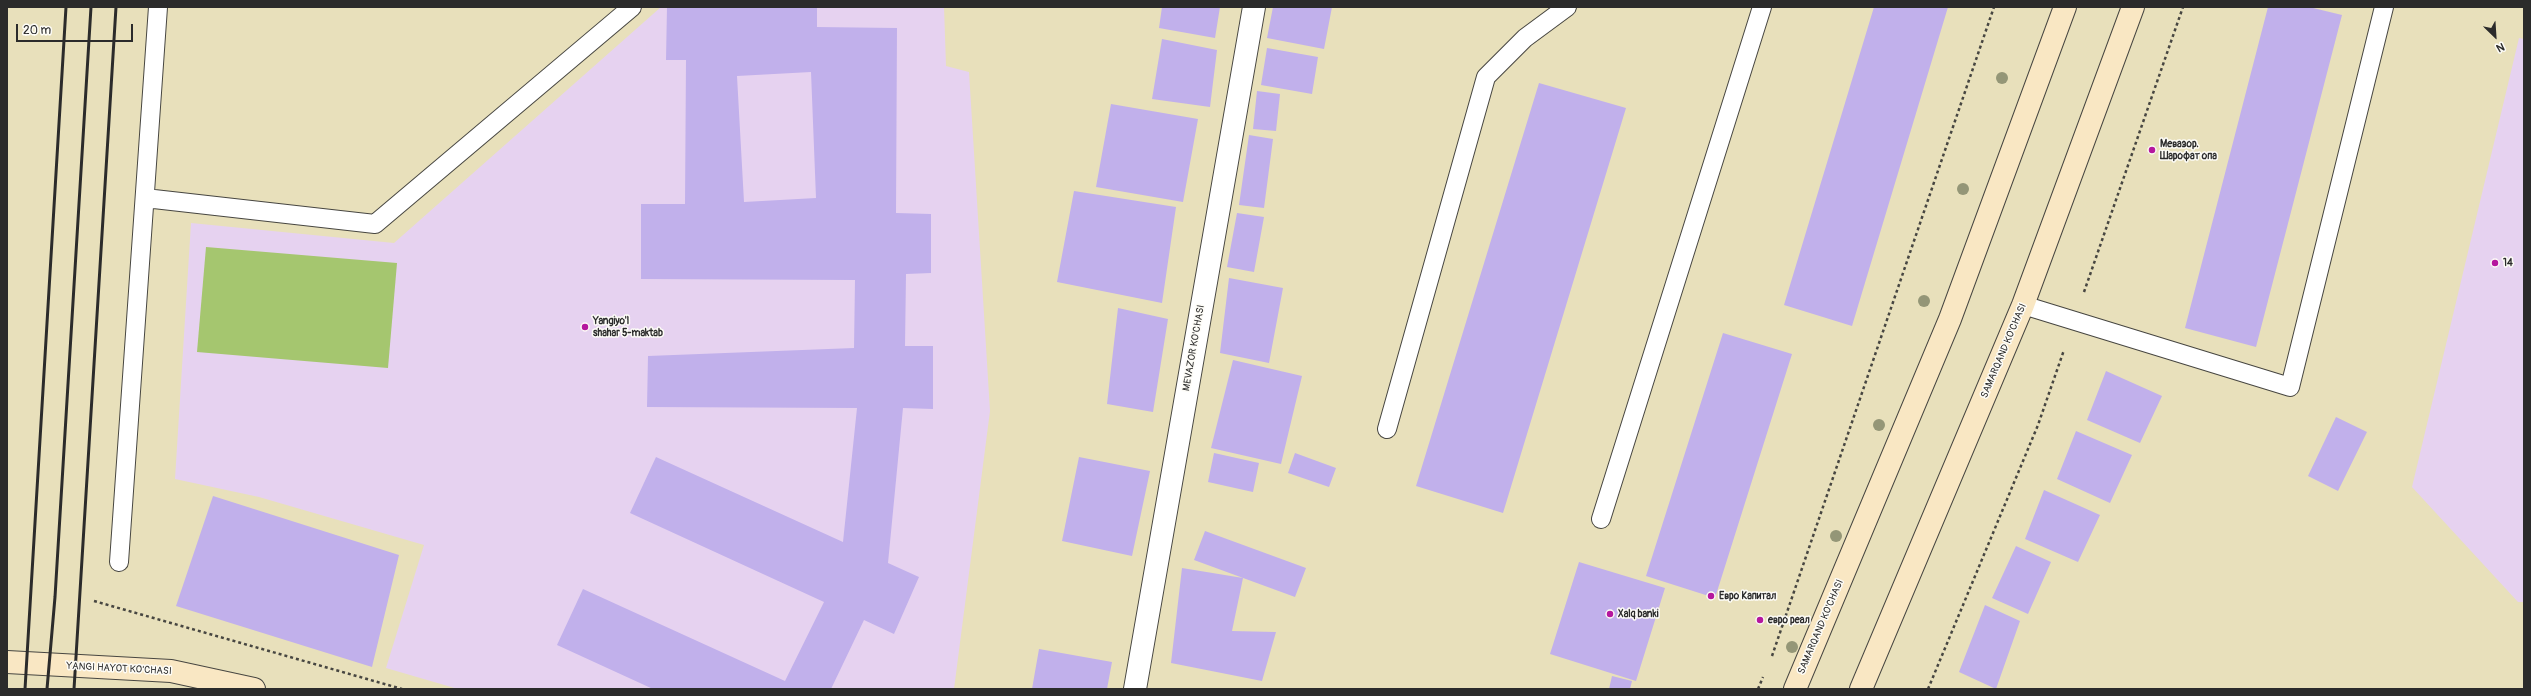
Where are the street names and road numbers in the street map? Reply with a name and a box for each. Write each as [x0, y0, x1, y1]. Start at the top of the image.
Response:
street label: SAMARQAND KO'CHASI [1979, 302, 2029, 400]
street label: MEVAZOR KO'CHASI [1181, 304, 1207, 392]
street label: SAMARQAND KO'CHASI [1796, 578, 1846, 676]
street label: YANGI HAYOT KO'CHASI [66, 660, 172, 678]

